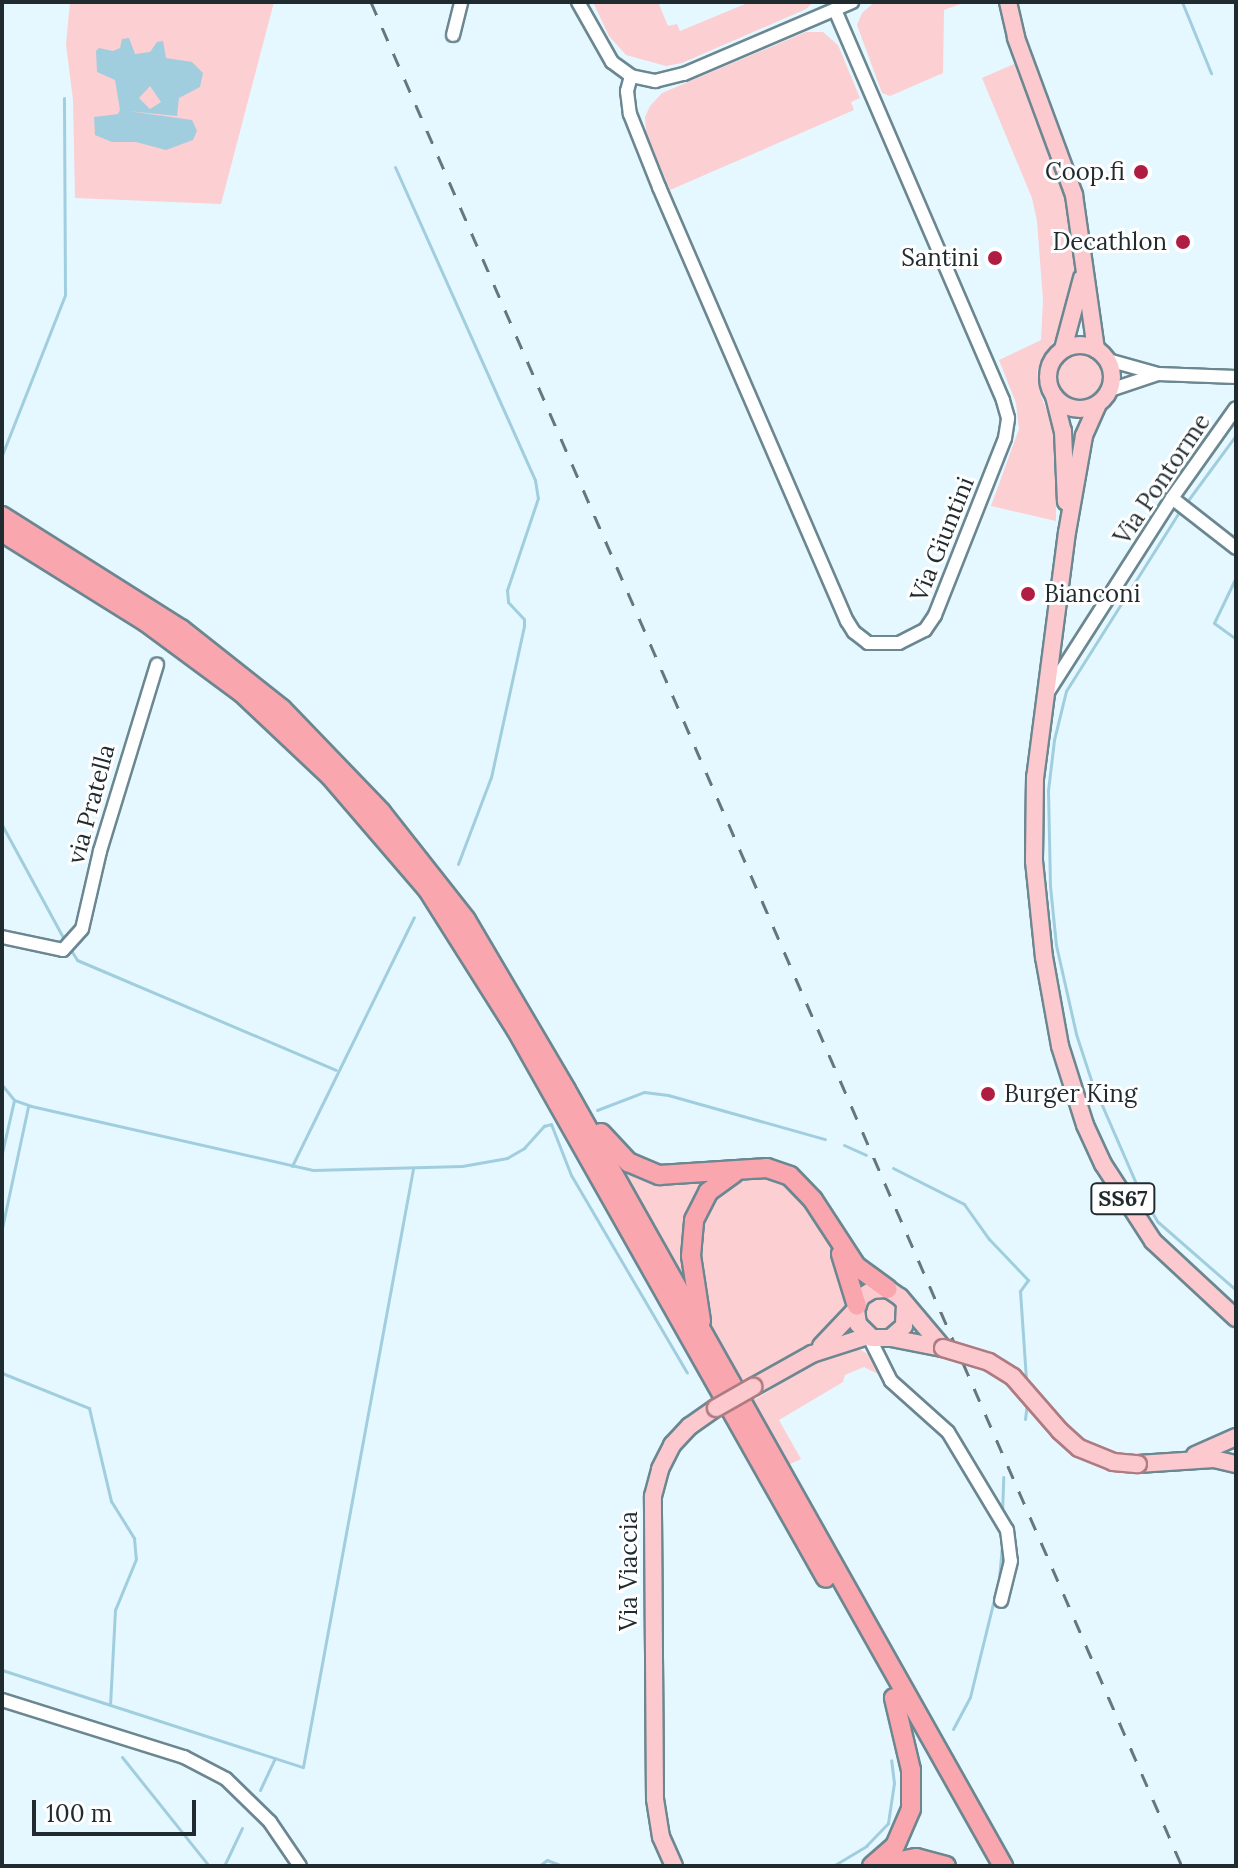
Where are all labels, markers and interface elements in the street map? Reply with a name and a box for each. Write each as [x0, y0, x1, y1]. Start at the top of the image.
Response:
place label: Coop.fi [1045, 158, 1125, 186]
marker: Coop.fi [1132, 163, 1150, 181]
place label: Decathlon [1052, 228, 1167, 256]
marker: Decathlon [1174, 233, 1192, 251]
place label: Santini [901, 244, 979, 272]
marker: Santini [986, 249, 1004, 267]
street label: Via Pontorme [1108, 408, 1216, 550]
street label: Via Giuntini [904, 473, 980, 605]
place label: Bianconi [1044, 580, 1140, 608]
marker: Bianconi [1019, 585, 1037, 603]
street label: via Pratella [61, 741, 121, 867]
place label: Burger King [1004, 1080, 1137, 1108]
marker: Burger King [979, 1085, 997, 1103]
road number: SS67 [1089, 1181, 1157, 1217]
street label: Via Viaccia [615, 1511, 643, 1631]
scale bar [36, 1784, 200, 1834]
text: 100 m [46, 1798, 112, 1829]

